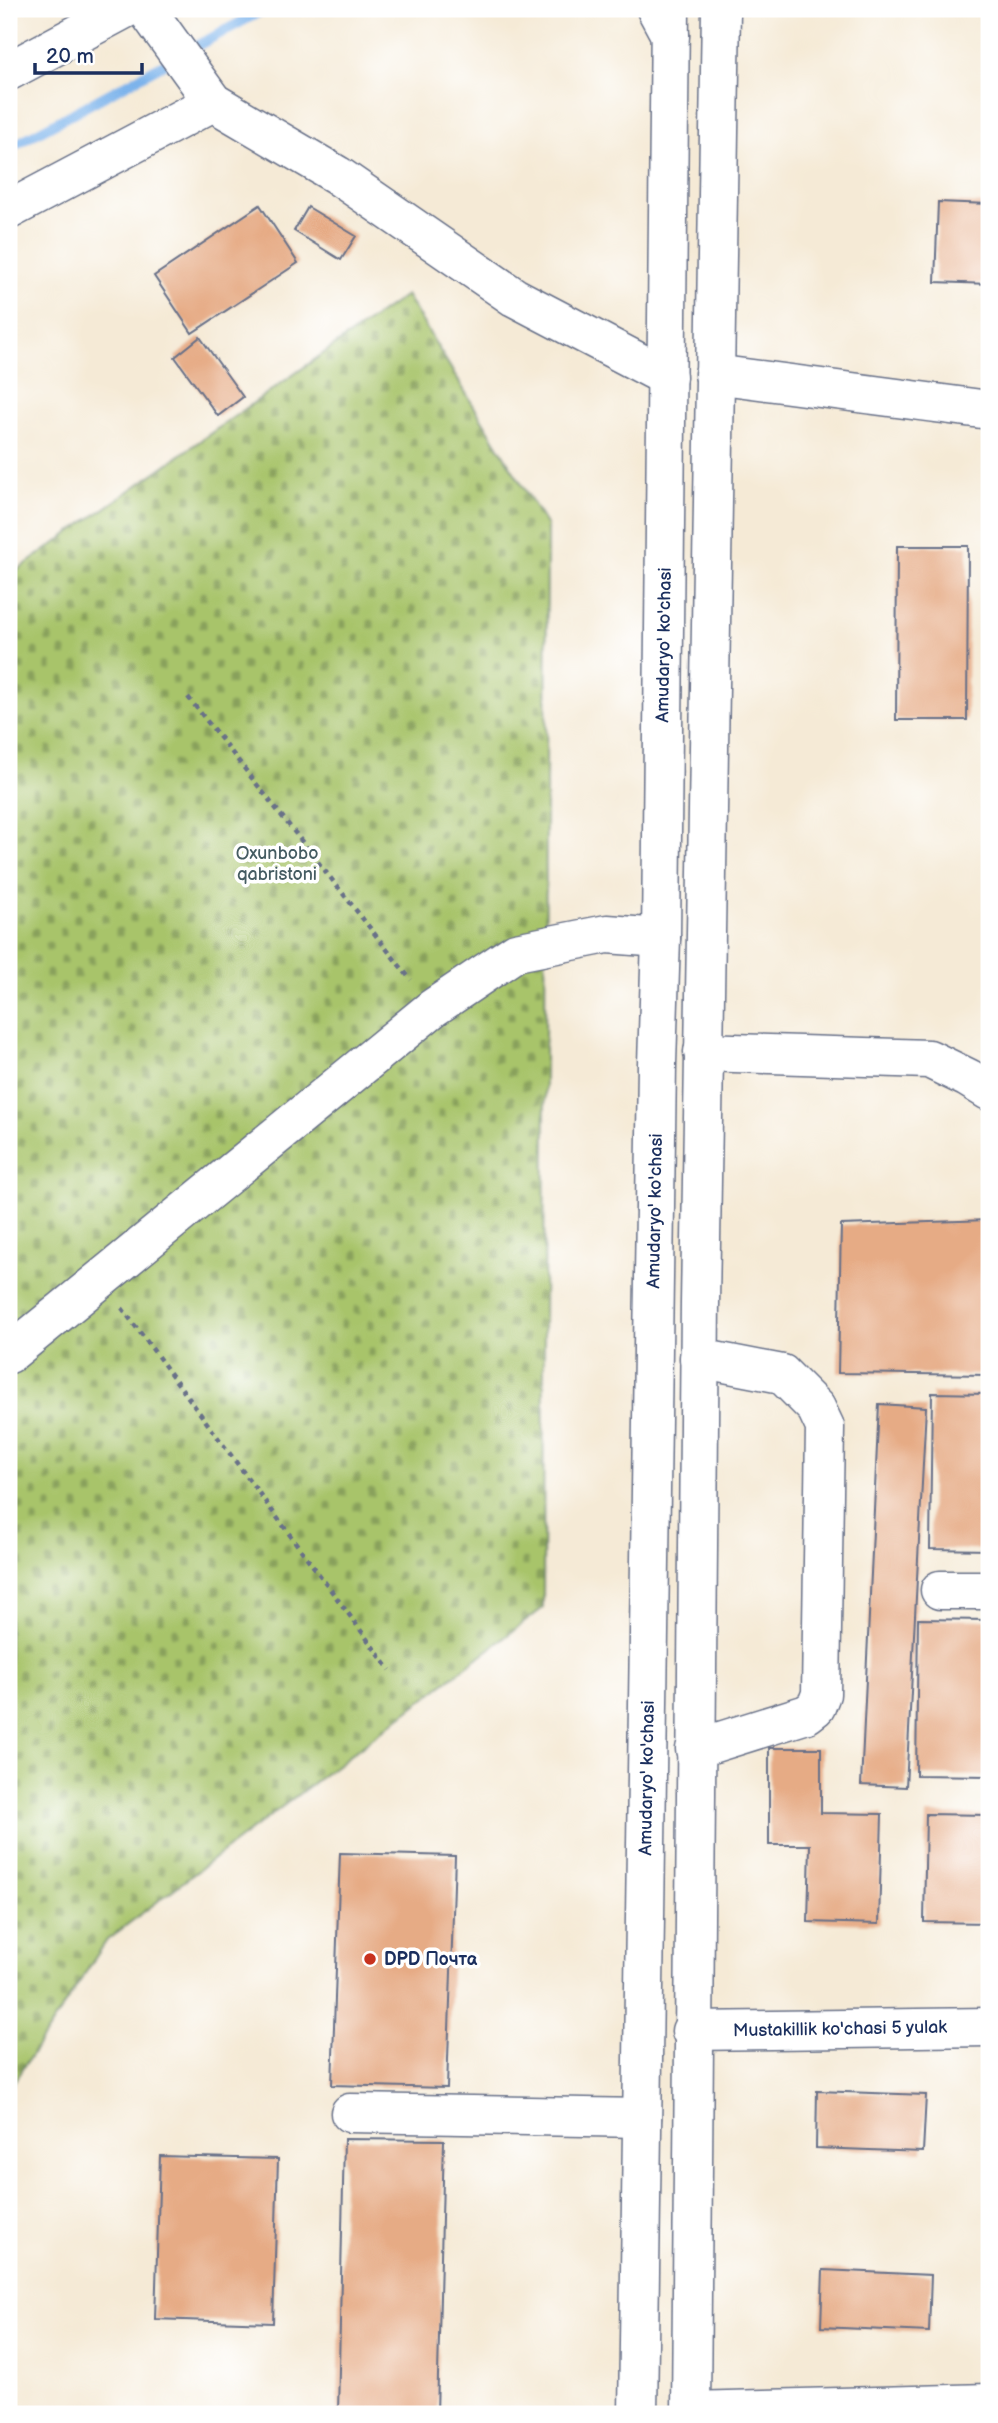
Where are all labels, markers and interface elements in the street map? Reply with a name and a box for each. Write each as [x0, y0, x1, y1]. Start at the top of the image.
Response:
scale bar [35, 32, 142, 76]
text: 20 m [46, 44, 94, 69]
street label: Amudaryo' ko'chasi [652, 567, 676, 723]
park label: Oxunbobo qabristoni [236, 843, 318, 885]
street label: Amudaryo' ko'chasi [643, 1133, 667, 1289]
street label: Amudaryo' ko'chasi [635, 1700, 659, 1856]
place label: DPD Почта [384, 1949, 478, 1970]
marker: DPD Почта [362, 1951, 378, 1967]
street label: Mustakillik ko'chasi 5 yulak [733, 2017, 947, 2041]

